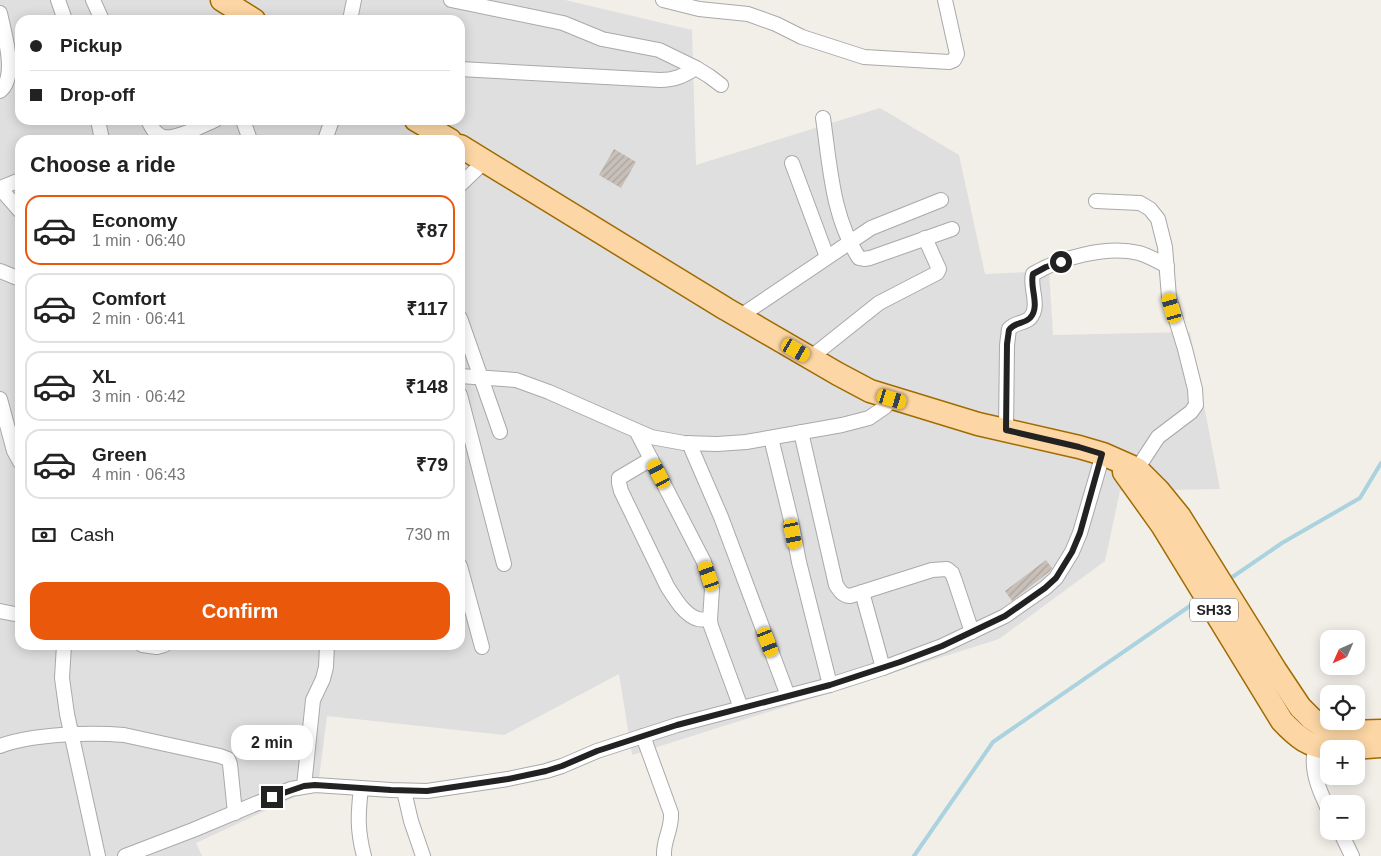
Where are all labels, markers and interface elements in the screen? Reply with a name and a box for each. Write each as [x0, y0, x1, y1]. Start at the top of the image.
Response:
text: Pickup [60, 35, 122, 56]
text: Drop-off [60, 84, 135, 105]
text: Choose a ride [30, 152, 175, 177]
icon: car [32, 208, 77, 253]
text: Economy [92, 210, 178, 231]
text: ₹87 [416, 220, 448, 241]
text: 1 min · 06:40 [92, 232, 185, 249]
route start [1050, 251, 1072, 273]
icon: car [32, 286, 77, 331]
text: Comfort [92, 288, 166, 309]
car [1160, 292, 1183, 324]
text: ₹117 [406, 298, 448, 319]
text: 2 min · 06:41 [92, 310, 185, 327]
car [779, 336, 812, 364]
icon: car [32, 364, 77, 409]
text: XL [92, 366, 116, 387]
text: ₹148 [405, 376, 448, 397]
car [875, 387, 908, 411]
text: 3 min · 06:42 [92, 388, 185, 405]
icon: car [32, 442, 77, 487]
text: Green [92, 444, 147, 465]
text: ₹79 [416, 454, 448, 475]
car [645, 457, 672, 491]
text: 4 min · 06:43 [92, 466, 185, 483]
car [782, 518, 803, 550]
icon: cash [30, 521, 58, 549]
text: Cash [70, 524, 114, 545]
text: 730 m [406, 526, 450, 543]
car [697, 559, 720, 593]
button: Confirm [30, 582, 450, 640]
road number: SH33 [1190, 598, 1238, 622]
car [755, 625, 780, 659]
north arrow [1320, 630, 1365, 675]
map controls [1320, 630, 1365, 840]
button: locate [1320, 685, 1365, 730]
callout: 2 min [231, 724, 313, 760]
text: 2 min [251, 734, 293, 751]
button: + [1320, 740, 1365, 785]
route end [261, 786, 283, 808]
button: − [1320, 795, 1365, 840]

